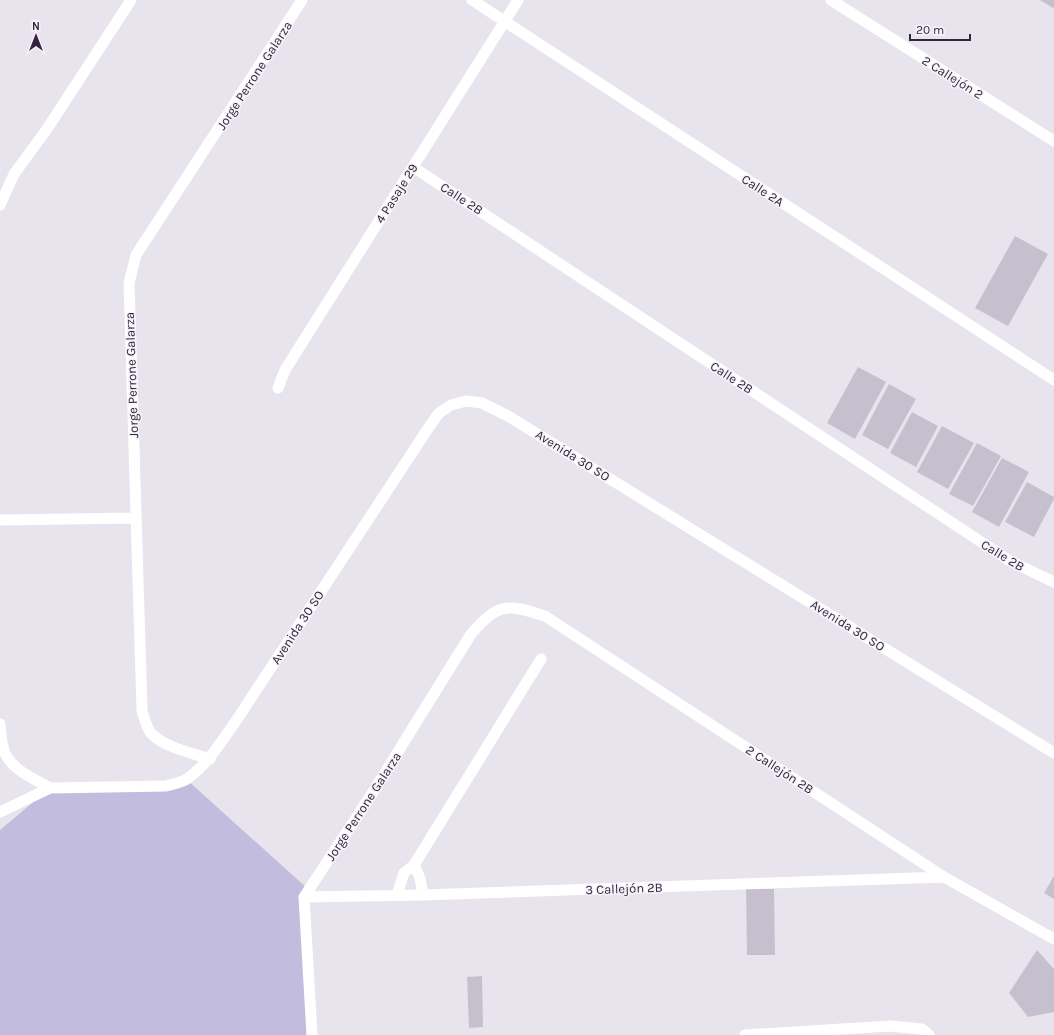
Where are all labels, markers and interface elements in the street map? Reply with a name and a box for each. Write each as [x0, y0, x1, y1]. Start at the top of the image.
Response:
north arrow [16, 16, 56, 56]
scale bar [910, 16, 970, 42]
street label: Jorge Perrone Galarza [214, 18, 295, 132]
text: N [32, 20, 40, 33]
text: 20 m [916, 23, 944, 37]
street label: 2 Callejón 2 [919, 53, 986, 102]
street label: 4 Pasaje 29 [372, 161, 421, 226]
street label: Calle 2A [739, 171, 787, 210]
street label: Calle 2B [438, 179, 486, 218]
street label: Jorge Perrone Galarza [122, 312, 141, 438]
street label: Calle 2B [708, 358, 756, 397]
street label: Avenida 30 SO [533, 427, 613, 484]
street label: Calle 2B [978, 537, 1027, 574]
street label: Avenida 30 SO [268, 588, 327, 667]
street label: Avenida 30 SO [808, 597, 888, 654]
street label: 2 Callejón 2B [743, 742, 816, 797]
street label: Jorge Perrone Galarza [323, 749, 404, 863]
street label: 3 Callejón 2B [585, 880, 663, 897]

